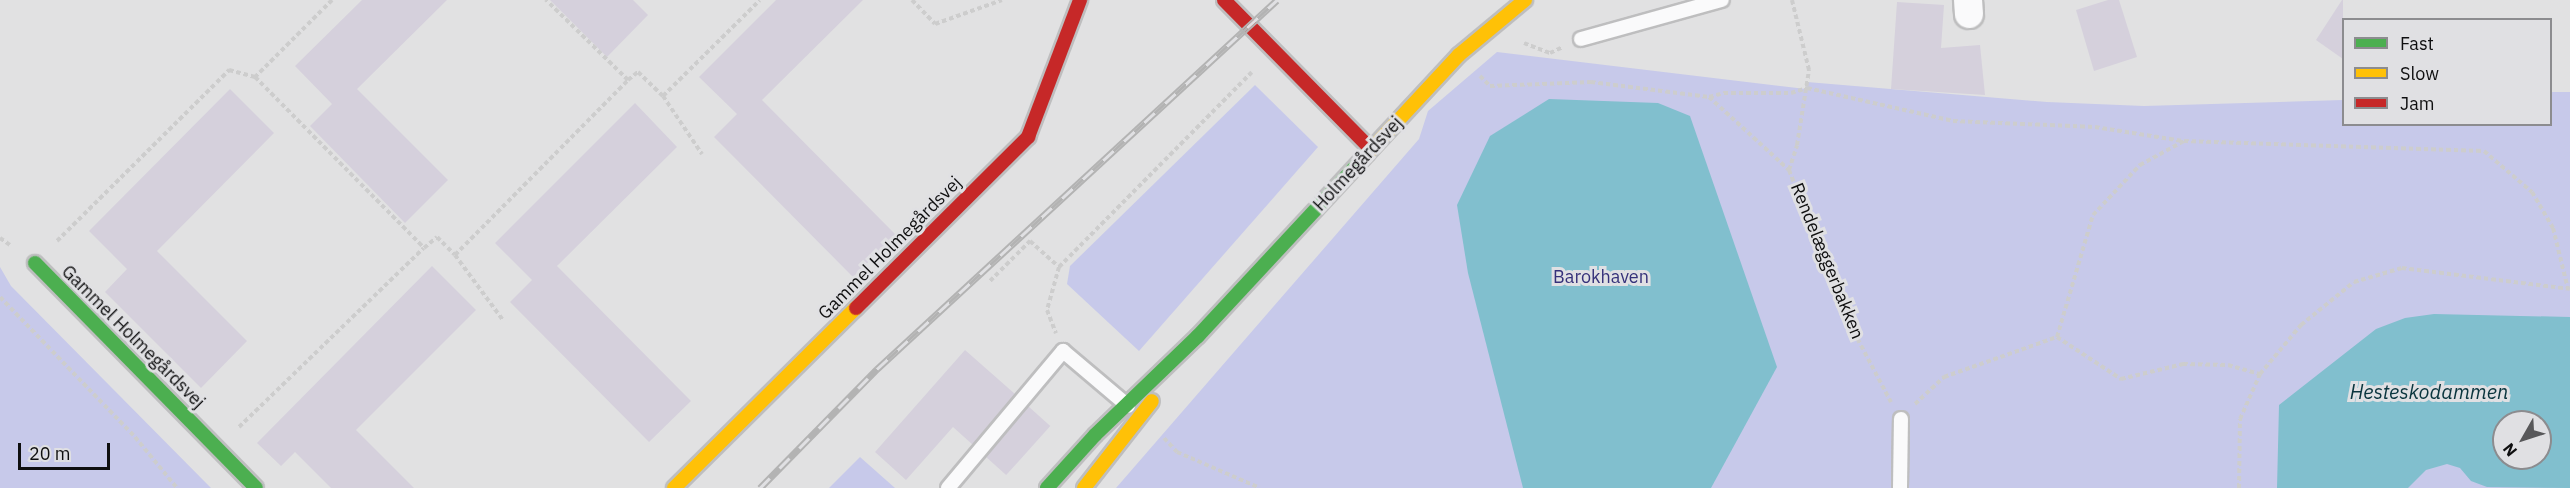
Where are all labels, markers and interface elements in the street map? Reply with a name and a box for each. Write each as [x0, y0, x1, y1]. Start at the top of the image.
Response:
legend [2342, 18, 2552, 126]
text: Fast [2400, 32, 2434, 55]
text: Slow [2400, 62, 2439, 85]
text: Jam [2400, 92, 2435, 115]
street label: Holmegårdsvej [1309, 112, 1407, 216]
street label: Gammel Holmegårdsvej [814, 172, 966, 324]
street label: Rendelæggerbakken [1786, 180, 1868, 342]
street label: Gammel Holmegårdsvej [57, 261, 209, 413]
park label: Barokhaven [1553, 266, 1649, 288]
water label: Hesteskodammen [2350, 379, 2508, 403]
north arrow [2492, 410, 2552, 470]
scale bar [21, 431, 112, 469]
text: N [2498, 439, 2521, 461]
text: 20 m [29, 442, 71, 465]

